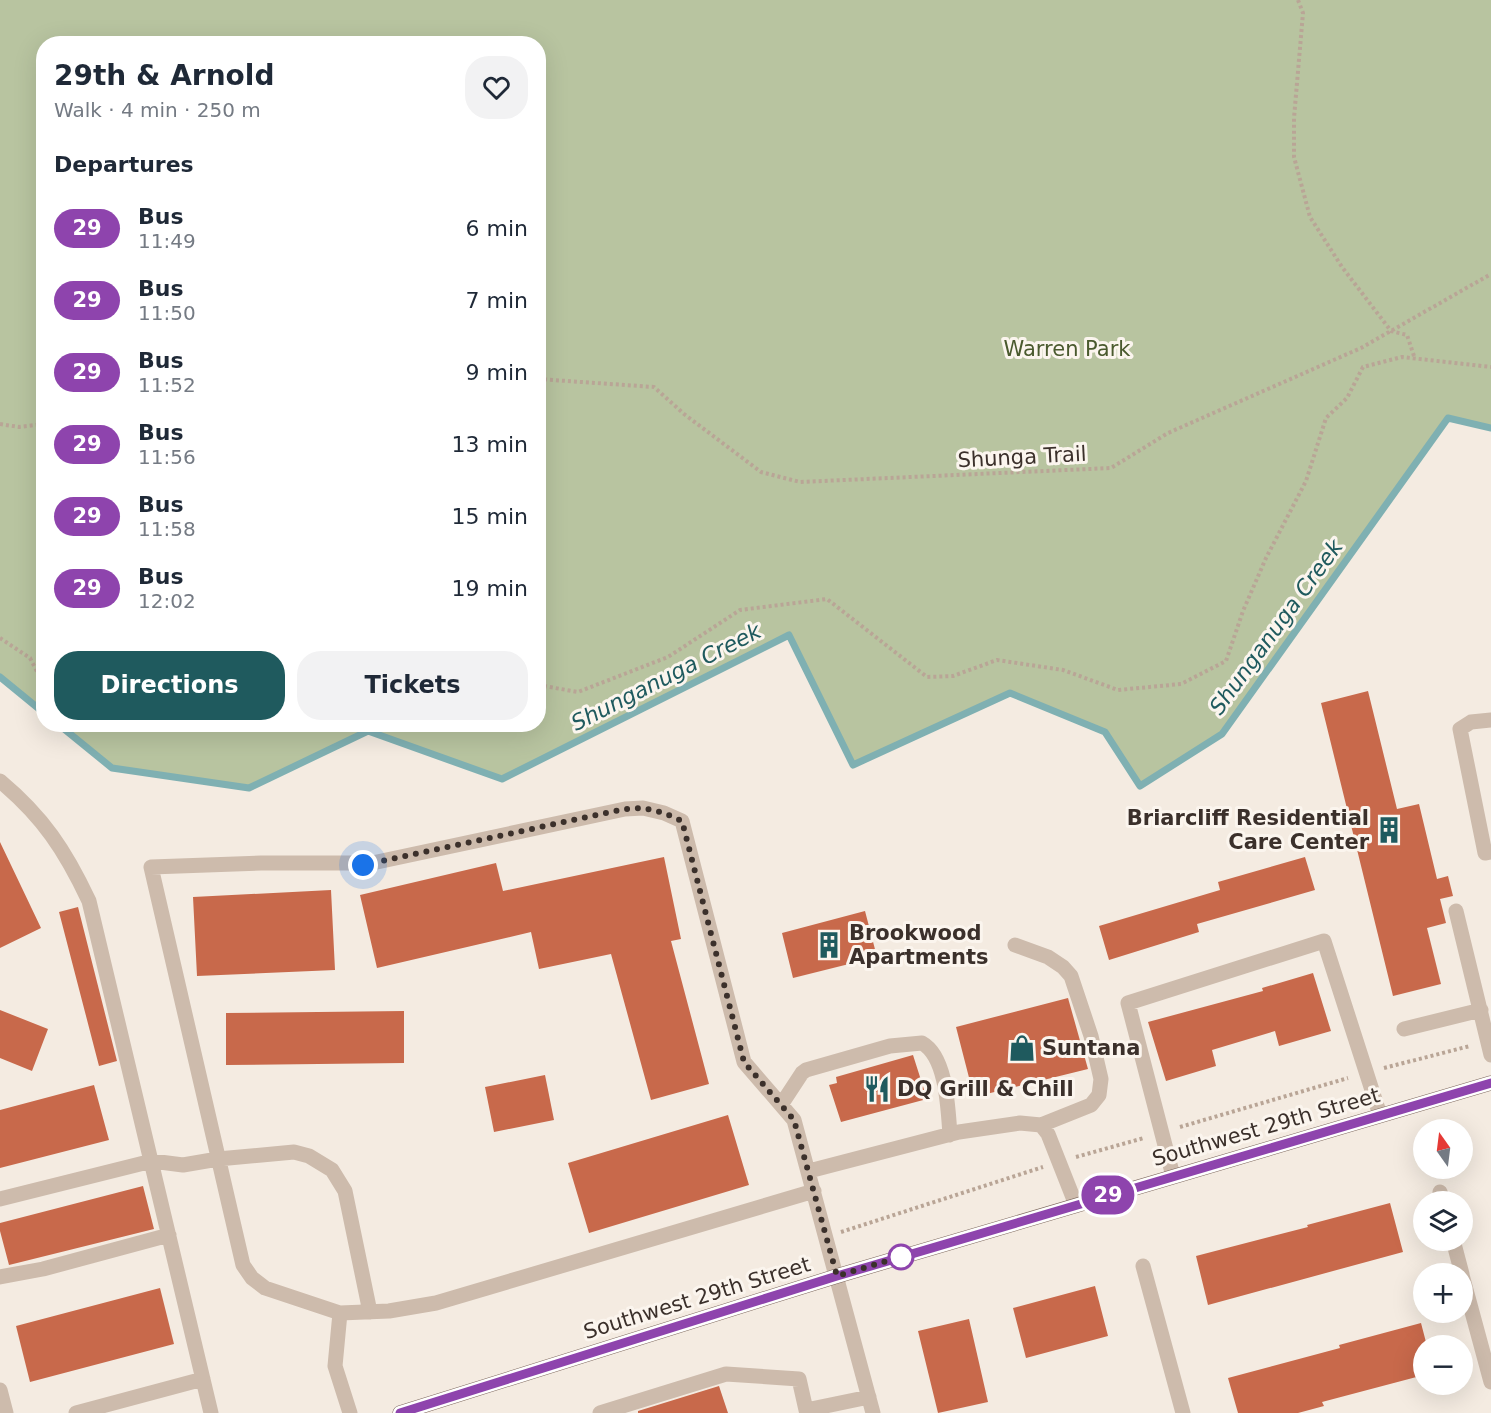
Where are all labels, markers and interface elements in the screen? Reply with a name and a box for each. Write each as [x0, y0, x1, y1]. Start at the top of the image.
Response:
button: heart [465, 56, 528, 119]
text: 29th & Arnold [54, 59, 275, 92]
text: Walk · 4 min · 250 m [54, 98, 261, 122]
text: Departures [54, 152, 194, 177]
text: Bus [138, 204, 184, 229]
text: 29 [72, 216, 102, 240]
text: 6 min [466, 216, 528, 241]
text: 11:49 [138, 229, 196, 253]
text: Bus [138, 276, 184, 301]
text: 29 [72, 288, 102, 312]
text: 7 min [466, 288, 528, 313]
text: 11:50 [138, 301, 196, 325]
park label: Warren Park [1003, 337, 1131, 361]
text: Bus [138, 348, 184, 373]
text: 29 [72, 360, 102, 384]
text: 9 min [466, 360, 528, 385]
text: 11:52 [138, 373, 196, 397]
text: Bus [138, 420, 184, 445]
text: 29 [72, 432, 102, 456]
text: 13 min [452, 432, 528, 457]
street label: Shunga Trail [957, 442, 1087, 472]
text: 11:56 [138, 445, 196, 469]
text: Bus [138, 492, 184, 517]
text: 29 [72, 504, 102, 528]
text: 15 min [452, 504, 528, 529]
text: 11:58 [138, 517, 196, 541]
water label: Shunganuga Creek [1204, 534, 1349, 719]
text: Bus [138, 564, 184, 589]
text: 29 [72, 576, 102, 600]
text: 19 min [452, 576, 528, 601]
text: 12:02 [138, 589, 196, 613]
water label: Shunganuga Creek [567, 618, 766, 736]
button: Directions [54, 651, 285, 720]
button: Tickets [297, 651, 528, 720]
place label: Briarcliff Residential Care Center [1127, 806, 1370, 854]
building icon: Briarcliff Residential Care Center [1374, 815, 1404, 845]
your location [348, 850, 378, 880]
place label: Brookwood Apartments [849, 921, 988, 969]
building icon: Brookwood Apartments [814, 930, 844, 960]
shop icon: Suntana [1007, 1033, 1037, 1063]
place label: Suntana [1042, 1036, 1140, 1060]
restaurant icon: DQ Grill & Chill [862, 1074, 892, 1104]
place label: DQ Grill & Chill [897, 1077, 1074, 1101]
street label: Southwest 29th Street [1149, 1083, 1383, 1171]
north arrow [1413, 1119, 1473, 1179]
map controls [1413, 1119, 1473, 1395]
line badge: 29 [1081, 1176, 1135, 1214]
text: 29 [1093, 1183, 1123, 1207]
button: layers [1413, 1191, 1473, 1251]
unlabelled marker [888, 1244, 914, 1270]
street label: Southwest 29th Street [581, 1252, 813, 1344]
button: + [1413, 1263, 1473, 1323]
button: − [1413, 1335, 1473, 1395]

